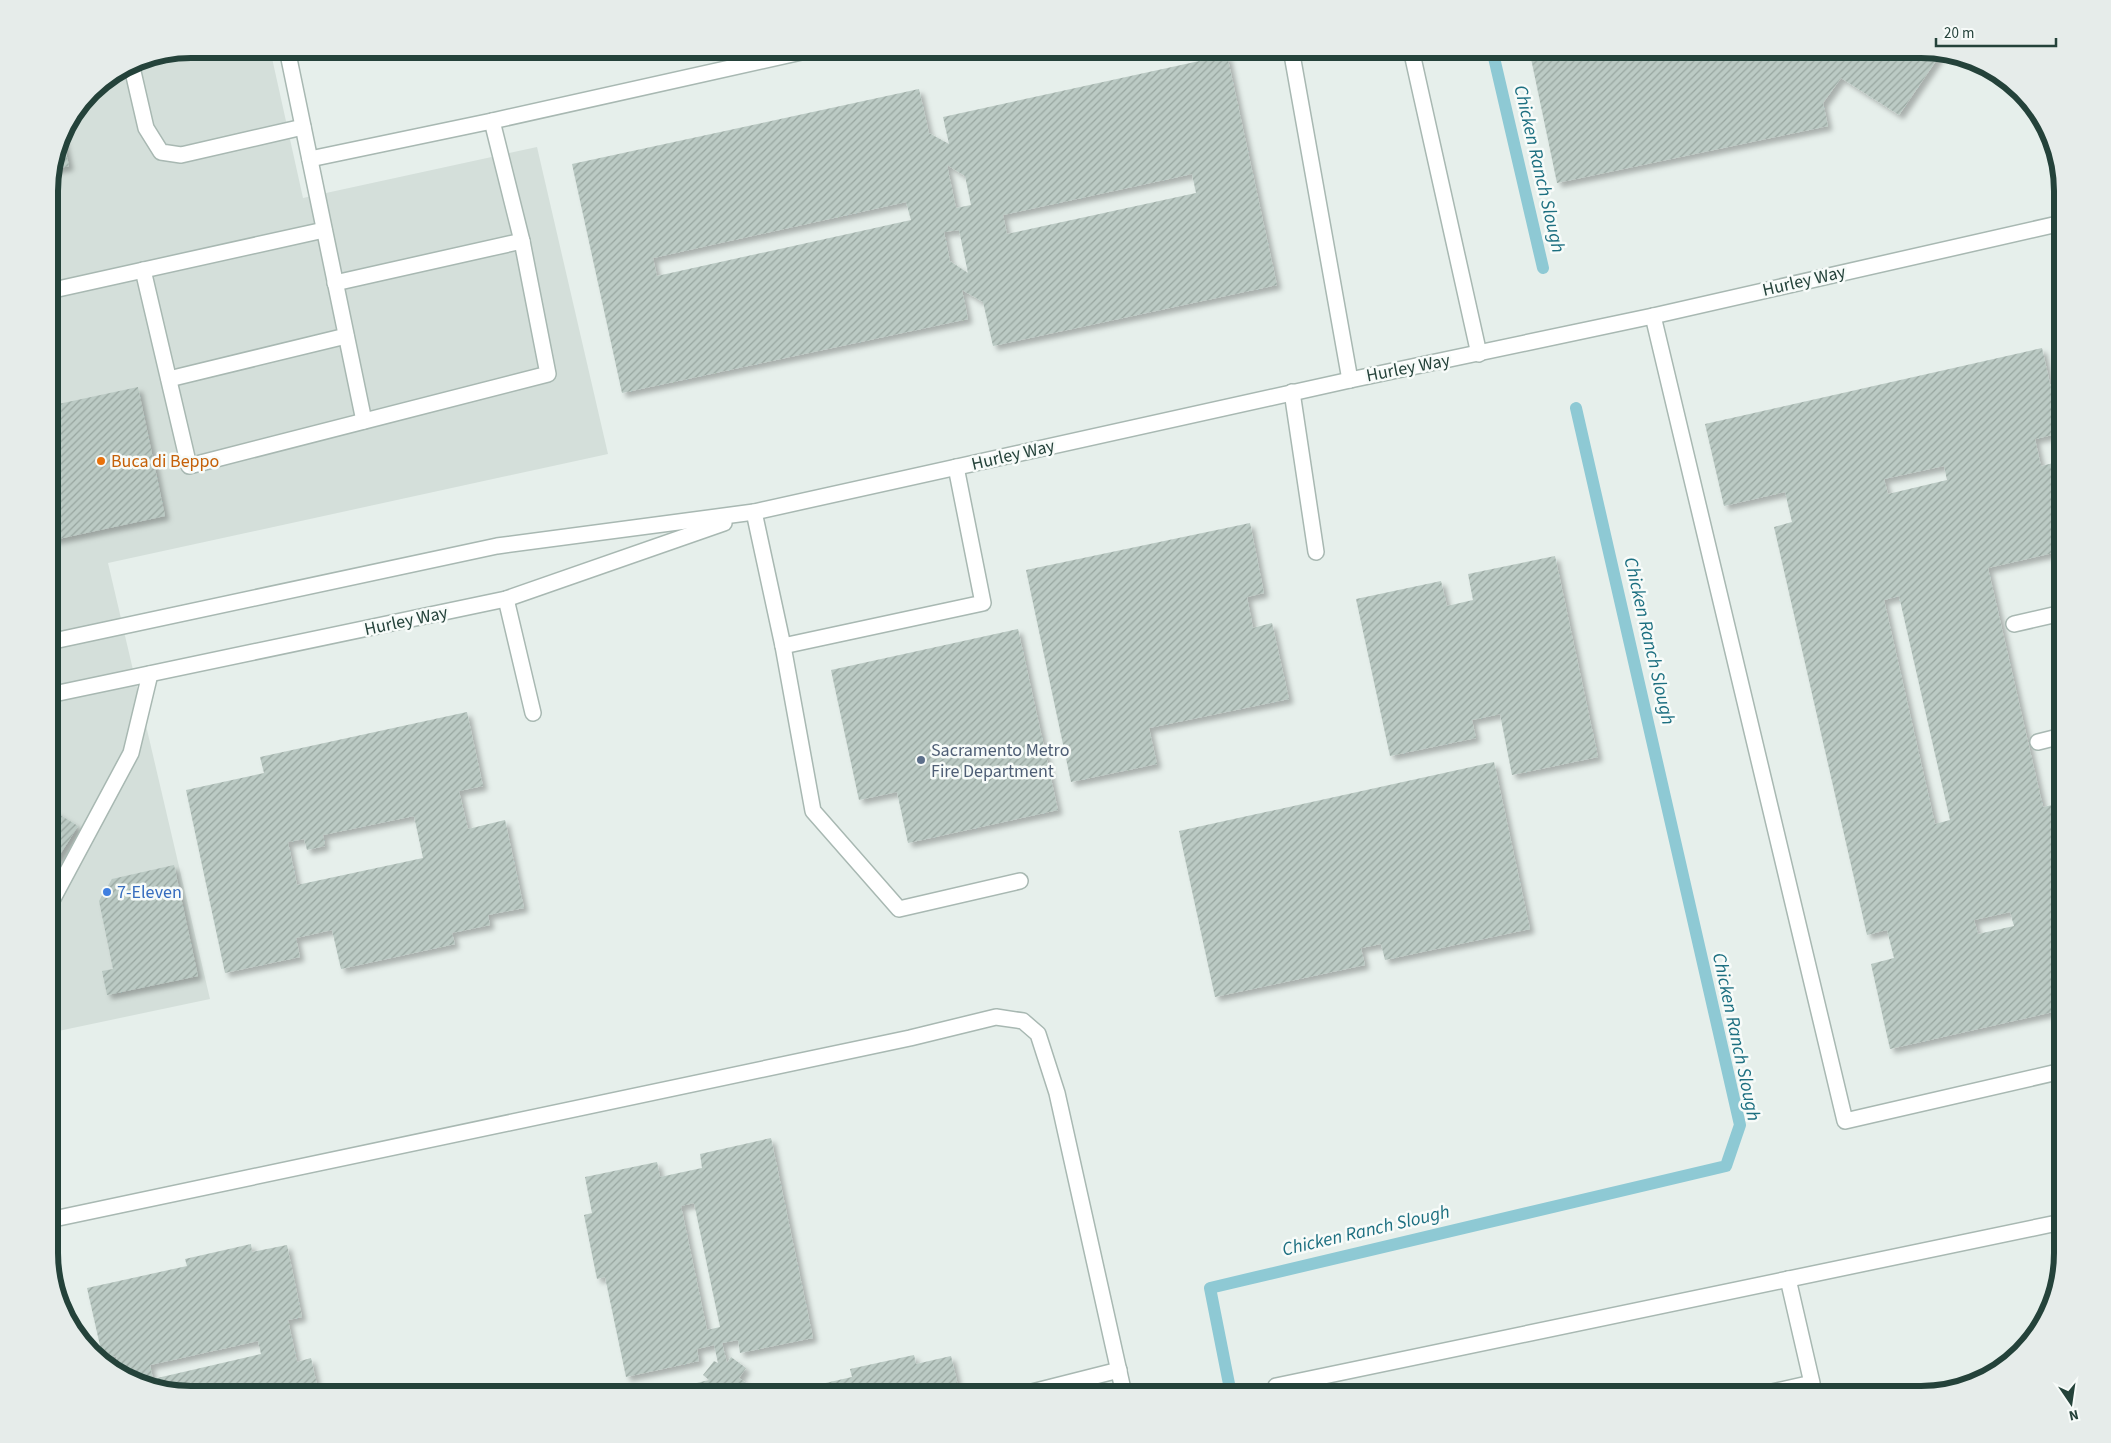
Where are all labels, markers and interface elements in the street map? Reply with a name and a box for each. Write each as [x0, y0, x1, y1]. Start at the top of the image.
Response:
scale bar [1936, 15, 2056, 47]
text: 20 m [1944, 23, 1974, 44]
water label: Chicken Ranch Slough [1507, 83, 1571, 255]
street label: Hurley Way [1760, 259, 1849, 303]
street label: Hurley Way [1364, 348, 1453, 388]
street label: Hurley Way [969, 433, 1058, 477]
place label: Buca di Beppo [111, 449, 219, 474]
marker: Buca di Beppo [95, 455, 107, 467]
water label: Chicken Ranch Slough [1617, 555, 1681, 727]
street label: Hurley Way [362, 600, 451, 642]
place label: Sacramento Metro Fire Department [931, 738, 1069, 784]
marker: Sacramento Metro Fire Department [915, 754, 927, 766]
place label: 7-Eleven [117, 880, 182, 905]
marker: 7-Eleven [101, 886, 113, 898]
water label: Chicken Ranch Slough [1705, 950, 1767, 1124]
water label: Chicken Ranch Slough [1280, 1199, 1452, 1263]
north arrow [2046, 1378, 2096, 1428]
text: N [2067, 1404, 2080, 1425]

